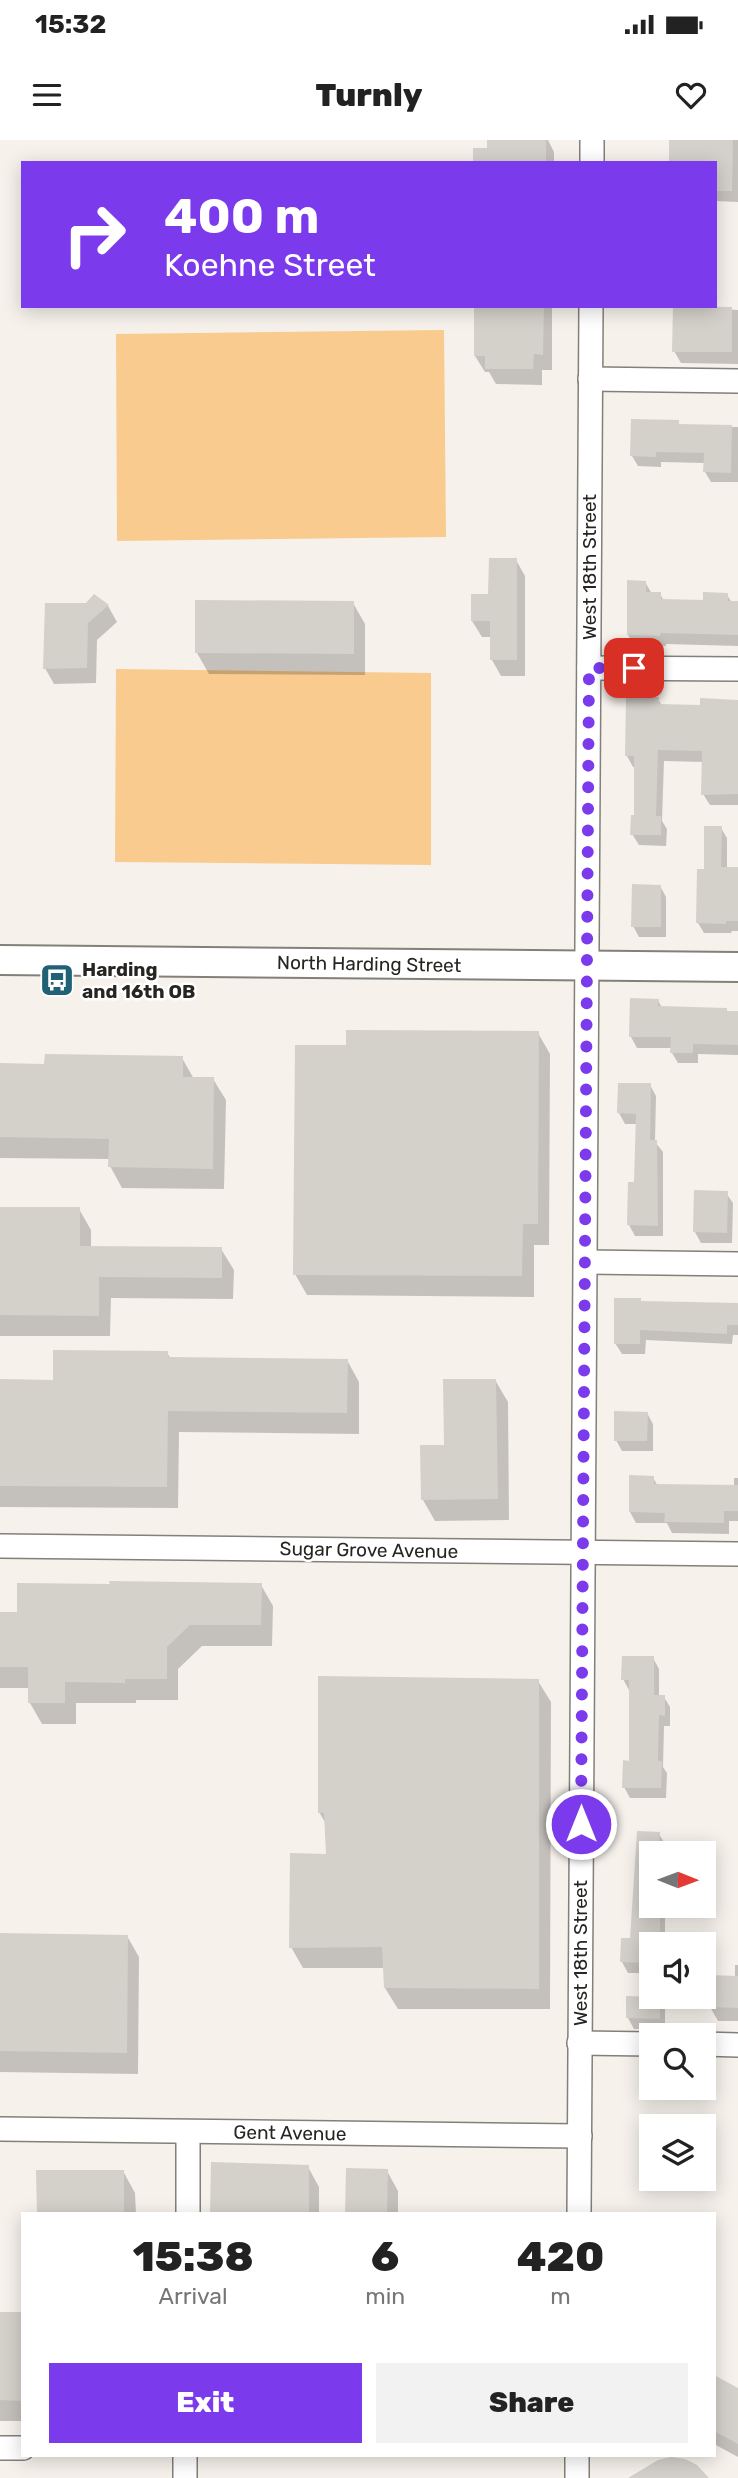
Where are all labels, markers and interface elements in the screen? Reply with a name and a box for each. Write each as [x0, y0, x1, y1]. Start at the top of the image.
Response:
text: 15:32 [35, 9, 106, 40]
icon: menu [28, 76, 66, 114]
text: Turnly [316, 76, 422, 114]
icon: heart [672, 76, 710, 114]
text: 400 m [164, 187, 319, 245]
icon: right [49, 189, 140, 280]
text: Koehne Street [164, 246, 376, 284]
street label: West 18th Street [578, 493, 601, 640]
pin [604, 638, 664, 698]
icon: arrive [615, 649, 653, 687]
street label: North Harding Street [277, 951, 462, 977]
place label: Harding and 16th OB [82, 958, 195, 1003]
bus stop icon: Harding and 16th OB [38, 961, 76, 999]
street label: Sugar Grove Avenue [280, 1537, 458, 1563]
position arrow [544, 1787, 618, 1861]
north arrow [639, 1841, 716, 1918]
map controls [639, 1841, 716, 2191]
street label: West 18th Street [569, 1879, 592, 2026]
button: sound [639, 1932, 716, 2009]
button: search [639, 2023, 716, 2100]
button: layers [639, 2114, 716, 2191]
street label: Gent Avenue [233, 2121, 347, 2145]
text: 15:38 [133, 2232, 254, 2282]
text: 6 [371, 2232, 399, 2282]
text: 420 [517, 2232, 604, 2282]
text: Arrival [159, 2282, 228, 2310]
text: min [365, 2282, 405, 2310]
text: m [550, 2282, 571, 2310]
button: Exit [49, 2363, 362, 2443]
button: Share [376, 2363, 688, 2443]

